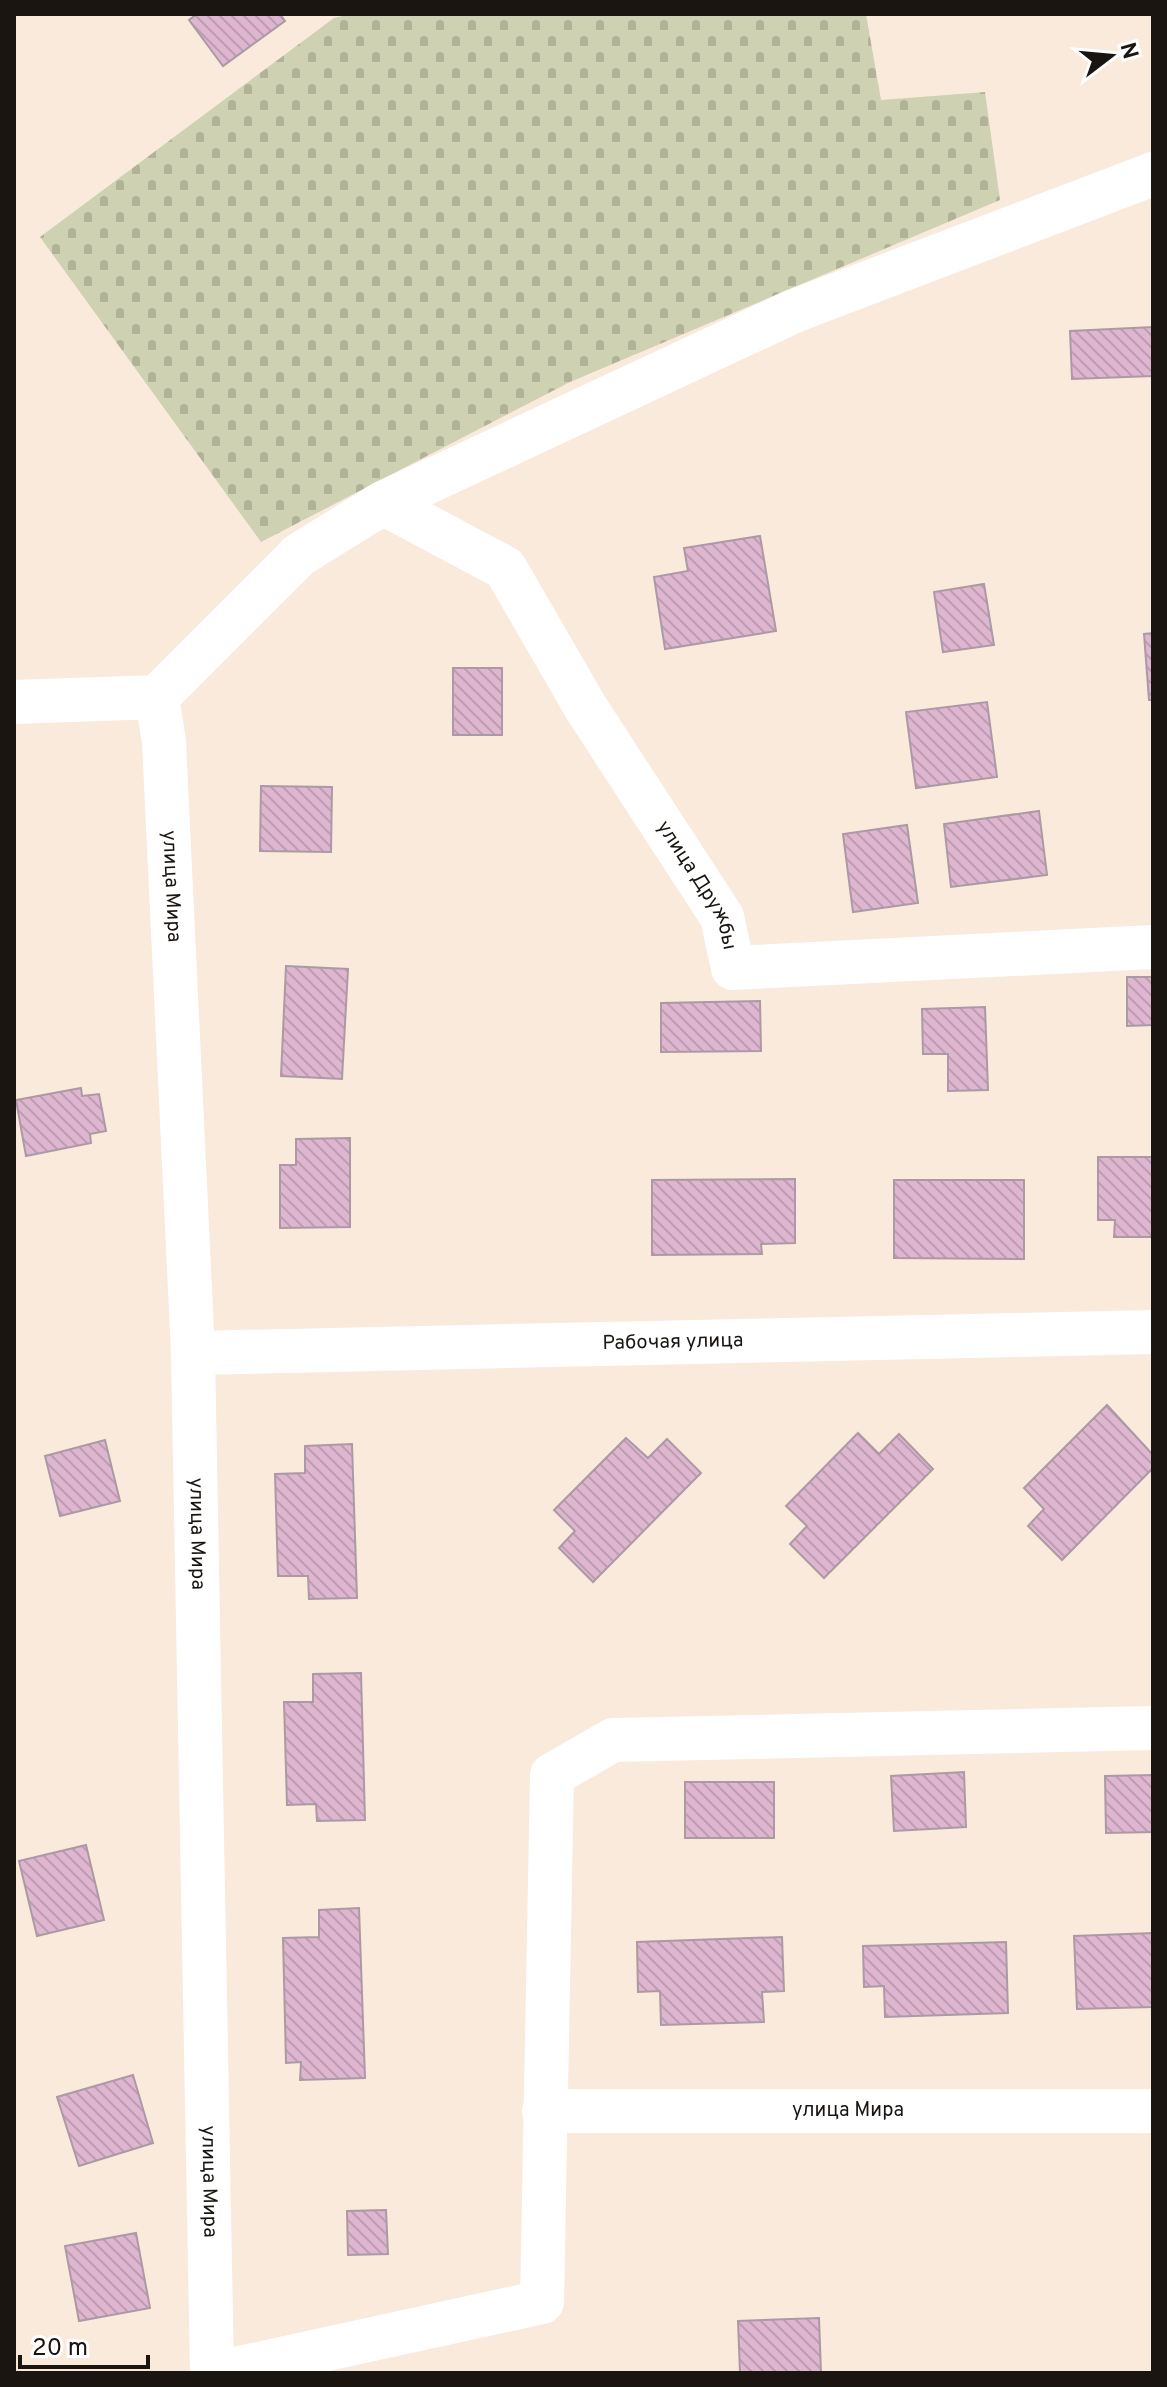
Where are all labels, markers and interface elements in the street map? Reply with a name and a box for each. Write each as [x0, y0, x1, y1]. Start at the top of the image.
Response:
north arrow [1071, 16, 1151, 96]
text: N [1113, 40, 1143, 62]
street label: улица Дружбы [650, 816, 742, 952]
street label: улица Мира [155, 830, 186, 943]
street label: Рабочая улица [602, 1328, 744, 1357]
street label: улица Мира [182, 1477, 210, 1590]
street label: улица Мира [792, 2098, 904, 2124]
street label: улица Мира [194, 2125, 222, 2238]
scale bar [20, 2319, 148, 2369]
text: 20 m [32, 2334, 88, 2364]

